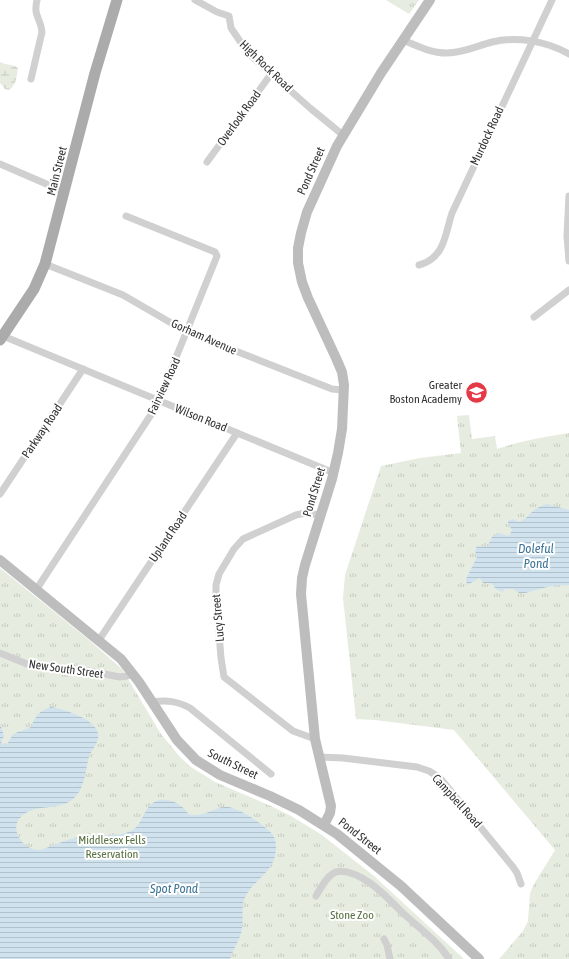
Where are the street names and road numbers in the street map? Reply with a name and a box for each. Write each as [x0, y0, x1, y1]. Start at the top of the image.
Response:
street label: High Rock Road [237, 37, 295, 95]
street label: Overlook Road [214, 88, 264, 148]
street label: Murdock Road [467, 105, 507, 167]
street label: Main Street [44, 144, 70, 197]
street label: Pond Street [294, 144, 328, 197]
street label: Gorham Avenue [169, 316, 239, 358]
street label: Fairview Road [145, 355, 183, 417]
street label: Parkway Road [19, 401, 65, 461]
street label: Wilson Road [173, 401, 229, 435]
street label: Pond Street [300, 465, 328, 518]
street label: Upland Road [146, 509, 190, 565]
street label: Lucy Street [209, 593, 227, 642]
street label: New South Street [28, 657, 105, 681]
street label: South Street [206, 746, 261, 782]
street label: Campbell Road [429, 771, 485, 831]
street label: Pond Street [336, 815, 385, 858]

